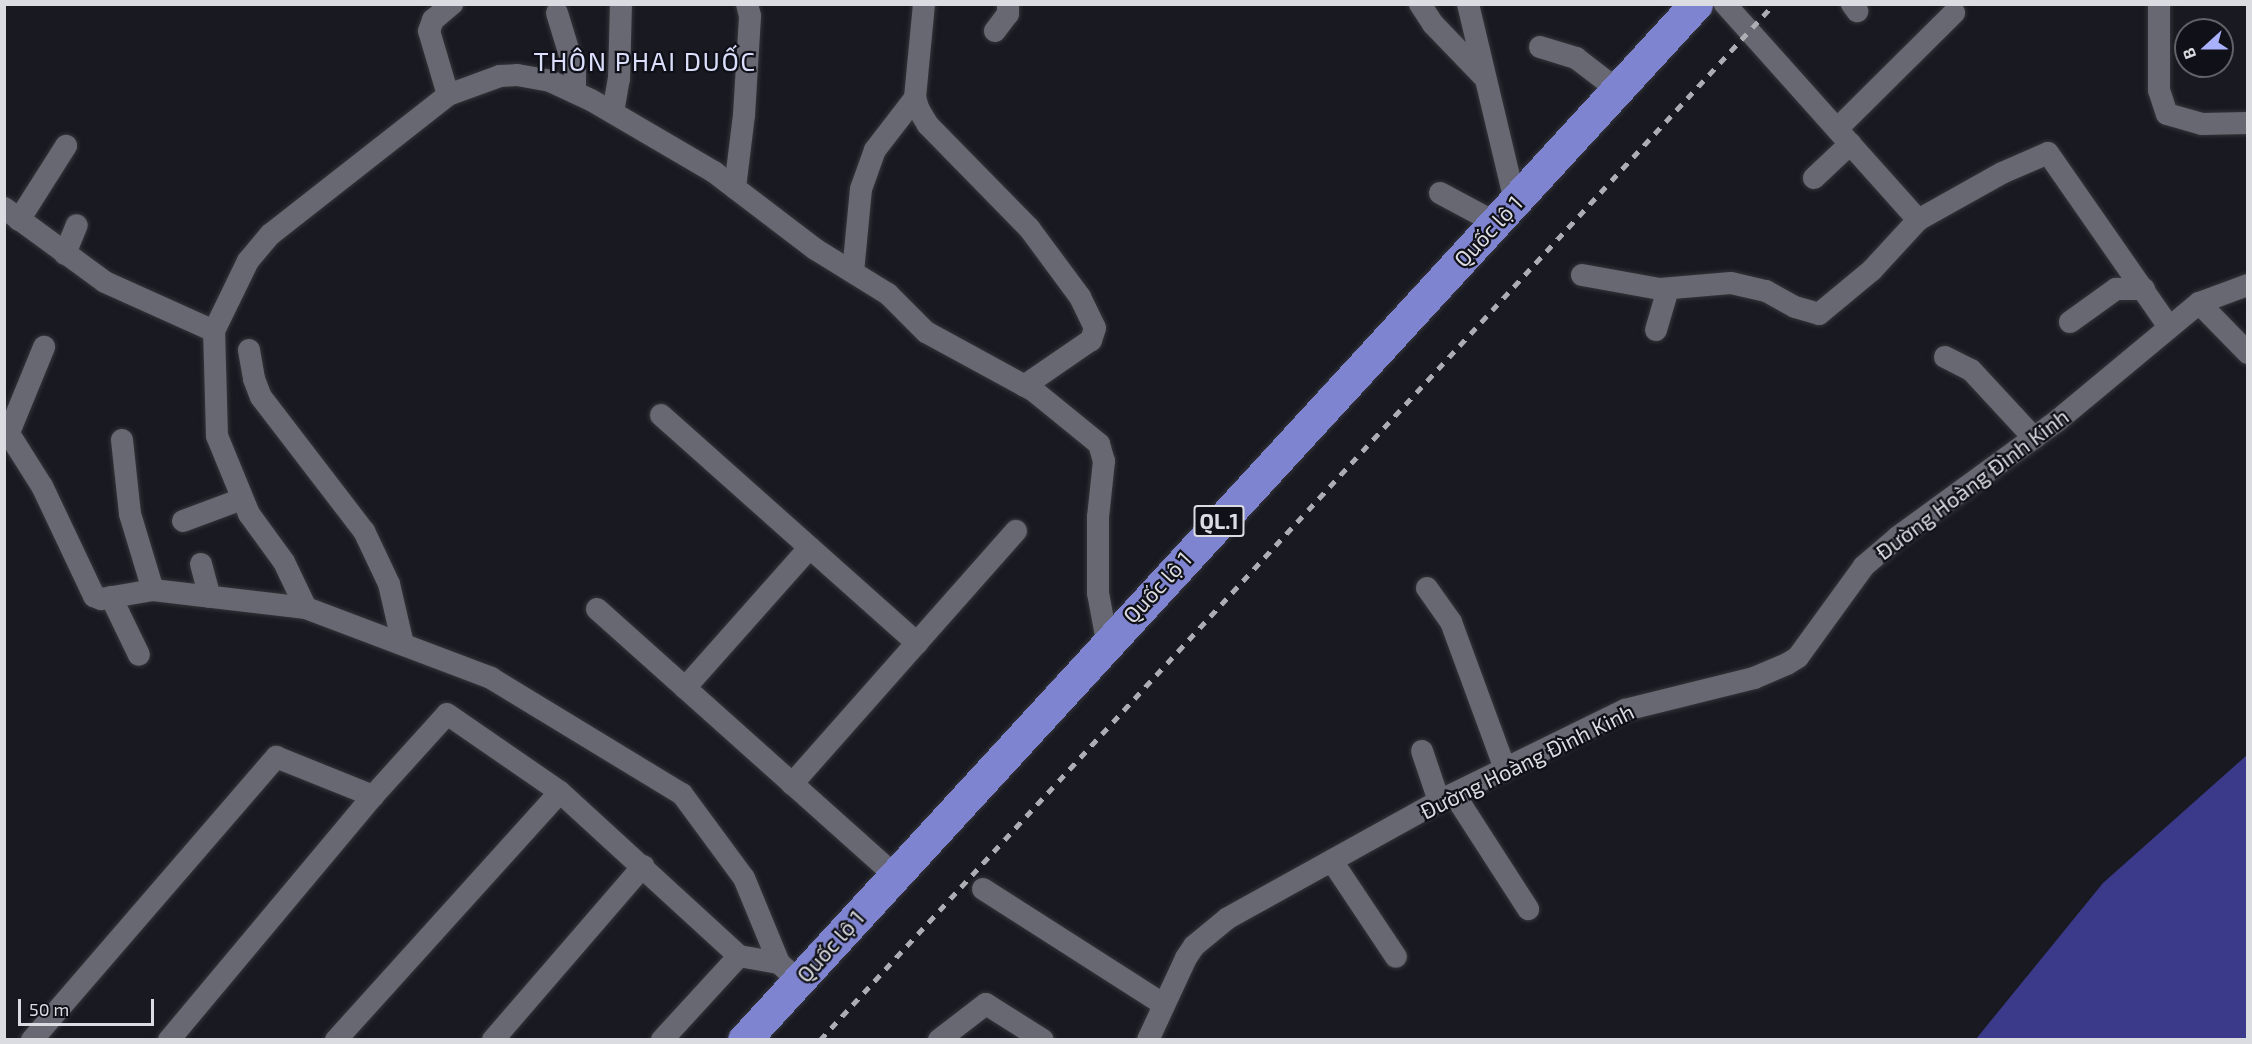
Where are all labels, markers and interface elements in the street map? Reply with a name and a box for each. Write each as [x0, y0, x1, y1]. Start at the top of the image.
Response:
north arrow [2174, 18, 2234, 78]
district label: THÔN PHAI DUỐC [533, 45, 757, 77]
text: B [2178, 46, 2199, 62]
street label: Quốc lộ 1 [1448, 190, 1528, 272]
street label: Đường Hoàng Đình Kinh [1870, 403, 2074, 565]
road number: QL.1 [1194, 503, 1244, 539]
street label: Quốc lộ 1 [1117, 546, 1197, 628]
street label: Đường Hoàng Đình Kinh [1416, 698, 1638, 824]
street label: Quốc lộ 1 [791, 904, 869, 988]
scale bar [21, 987, 158, 1025]
text: 50 m [29, 998, 69, 1020]

